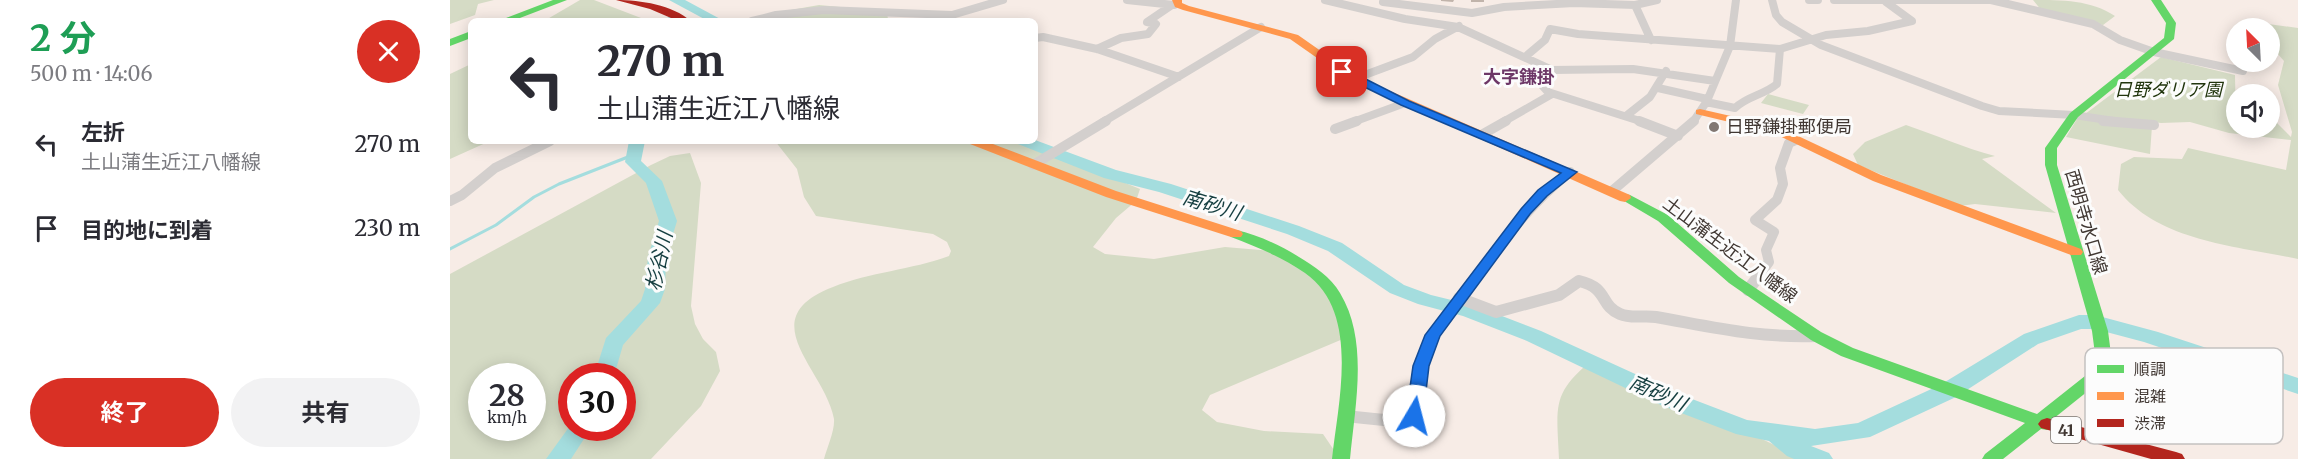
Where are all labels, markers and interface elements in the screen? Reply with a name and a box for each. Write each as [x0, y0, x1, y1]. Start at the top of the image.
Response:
text: 2 分 [30, 16, 96, 61]
north arrow [2226, 18, 2280, 72]
map controls [2226, 18, 2280, 138]
button: close [357, 20, 420, 83]
text: 270 m [597, 35, 724, 87]
icon: left [498, 42, 576, 120]
pin [1316, 46, 1367, 97]
icon: arrive [1325, 55, 1358, 88]
text: 500 m · 14:06 [30, 61, 153, 86]
district label: 大字鎌掛 [1483, 65, 1555, 88]
park label: 日野ダリア園 [2114, 78, 2225, 101]
button: sound [2226, 84, 2280, 138]
text: 土山蒲生近江八幡線 [597, 91, 840, 125]
place label: 日野鎌掛郵便局 [1726, 115, 1852, 138]
text: 左折 [81, 118, 125, 146]
marker: 日野鎌掛郵便局 [1707, 120, 1721, 134]
icon: left [30, 128, 63, 161]
text: 270 m [354, 130, 420, 158]
text: 土山蒲生近江八幡線 [81, 149, 261, 174]
street label: 西明寺水口線 [2061, 167, 2112, 277]
water label: 南砂川 [1180, 184, 1246, 226]
street label: 土山蒲生近江八幡線 [1659, 192, 1802, 308]
icon: arrive [30, 212, 63, 245]
text: 230 m [354, 214, 420, 242]
text: 目的地に到着 [81, 216, 213, 244]
water label: 杉谷川 [640, 227, 677, 293]
legend [2085, 348, 2283, 444]
text: 順調 [2134, 359, 2166, 379]
speed limit sign: 30 [558, 363, 636, 441]
water label: 南砂川 [1626, 369, 1693, 417]
text: 28 [489, 376, 525, 414]
button: 終了 [30, 378, 219, 447]
button: 共有 [231, 378, 420, 447]
position arrow [1382, 384, 1446, 448]
text: 混雑 [2134, 386, 2166, 406]
text: km/h [487, 408, 527, 427]
text: 渋滞 [2134, 413, 2166, 433]
road number: 41 [2051, 417, 2081, 443]

